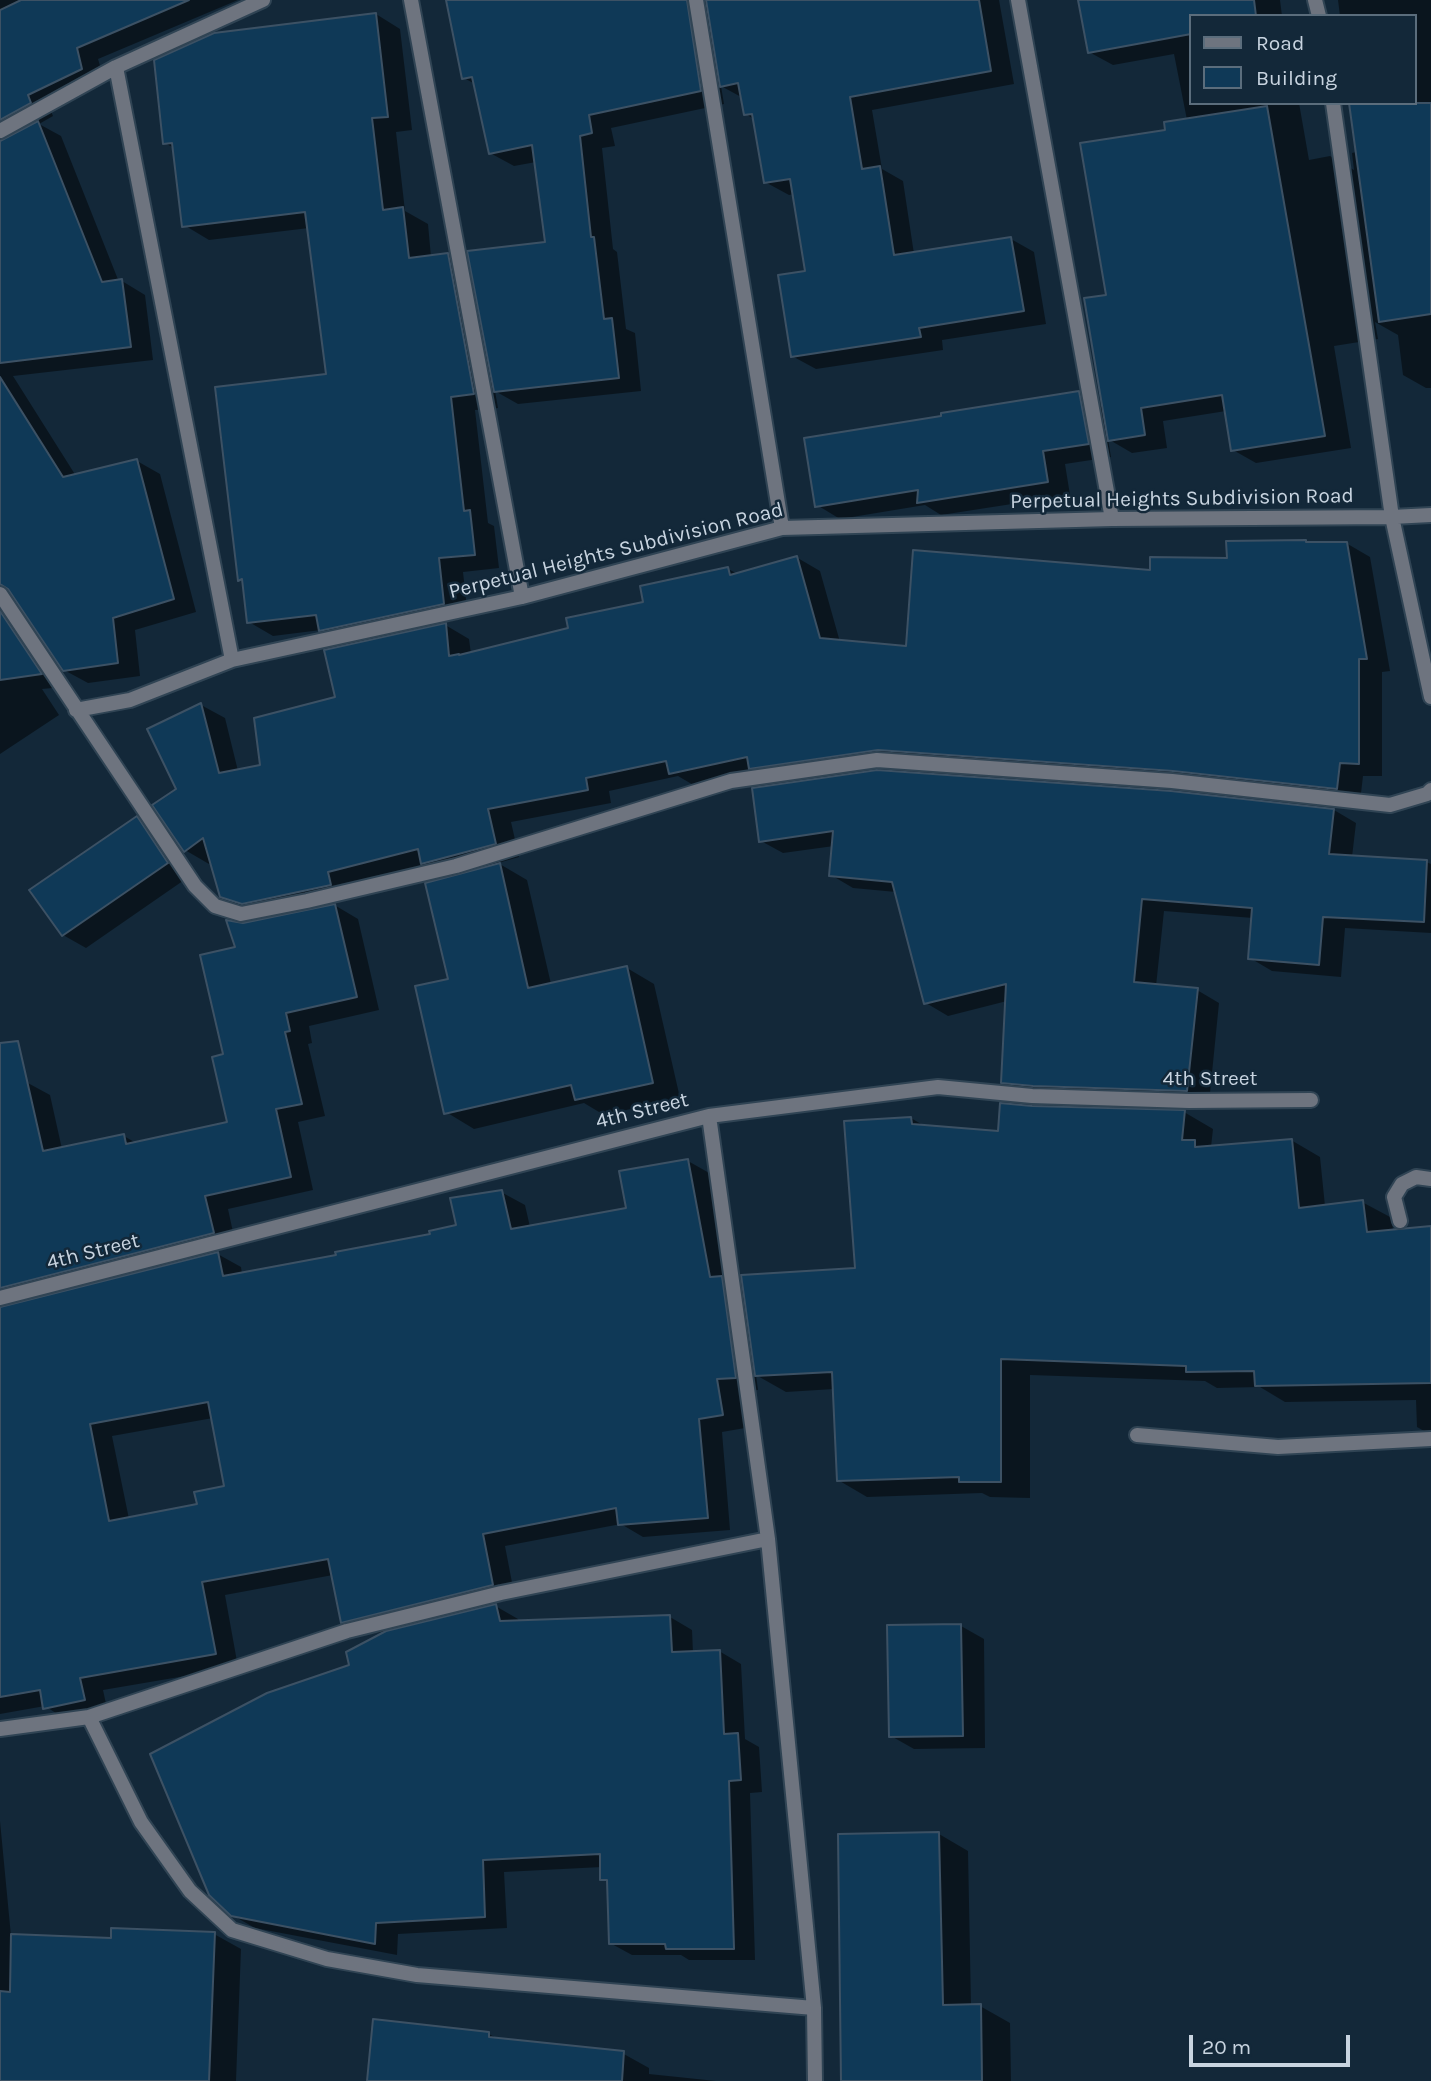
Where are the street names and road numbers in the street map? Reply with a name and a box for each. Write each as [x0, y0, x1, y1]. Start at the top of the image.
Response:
street label: Perpetual Heights Subdivision Road [1010, 483, 1354, 515]
street label: Perpetual Heights Subdivision Road [446, 497, 786, 605]
street label: 4th Street [1163, 1066, 1257, 1092]
street label: 4th Street [593, 1087, 691, 1135]
street label: 4th Street [44, 1228, 142, 1276]

